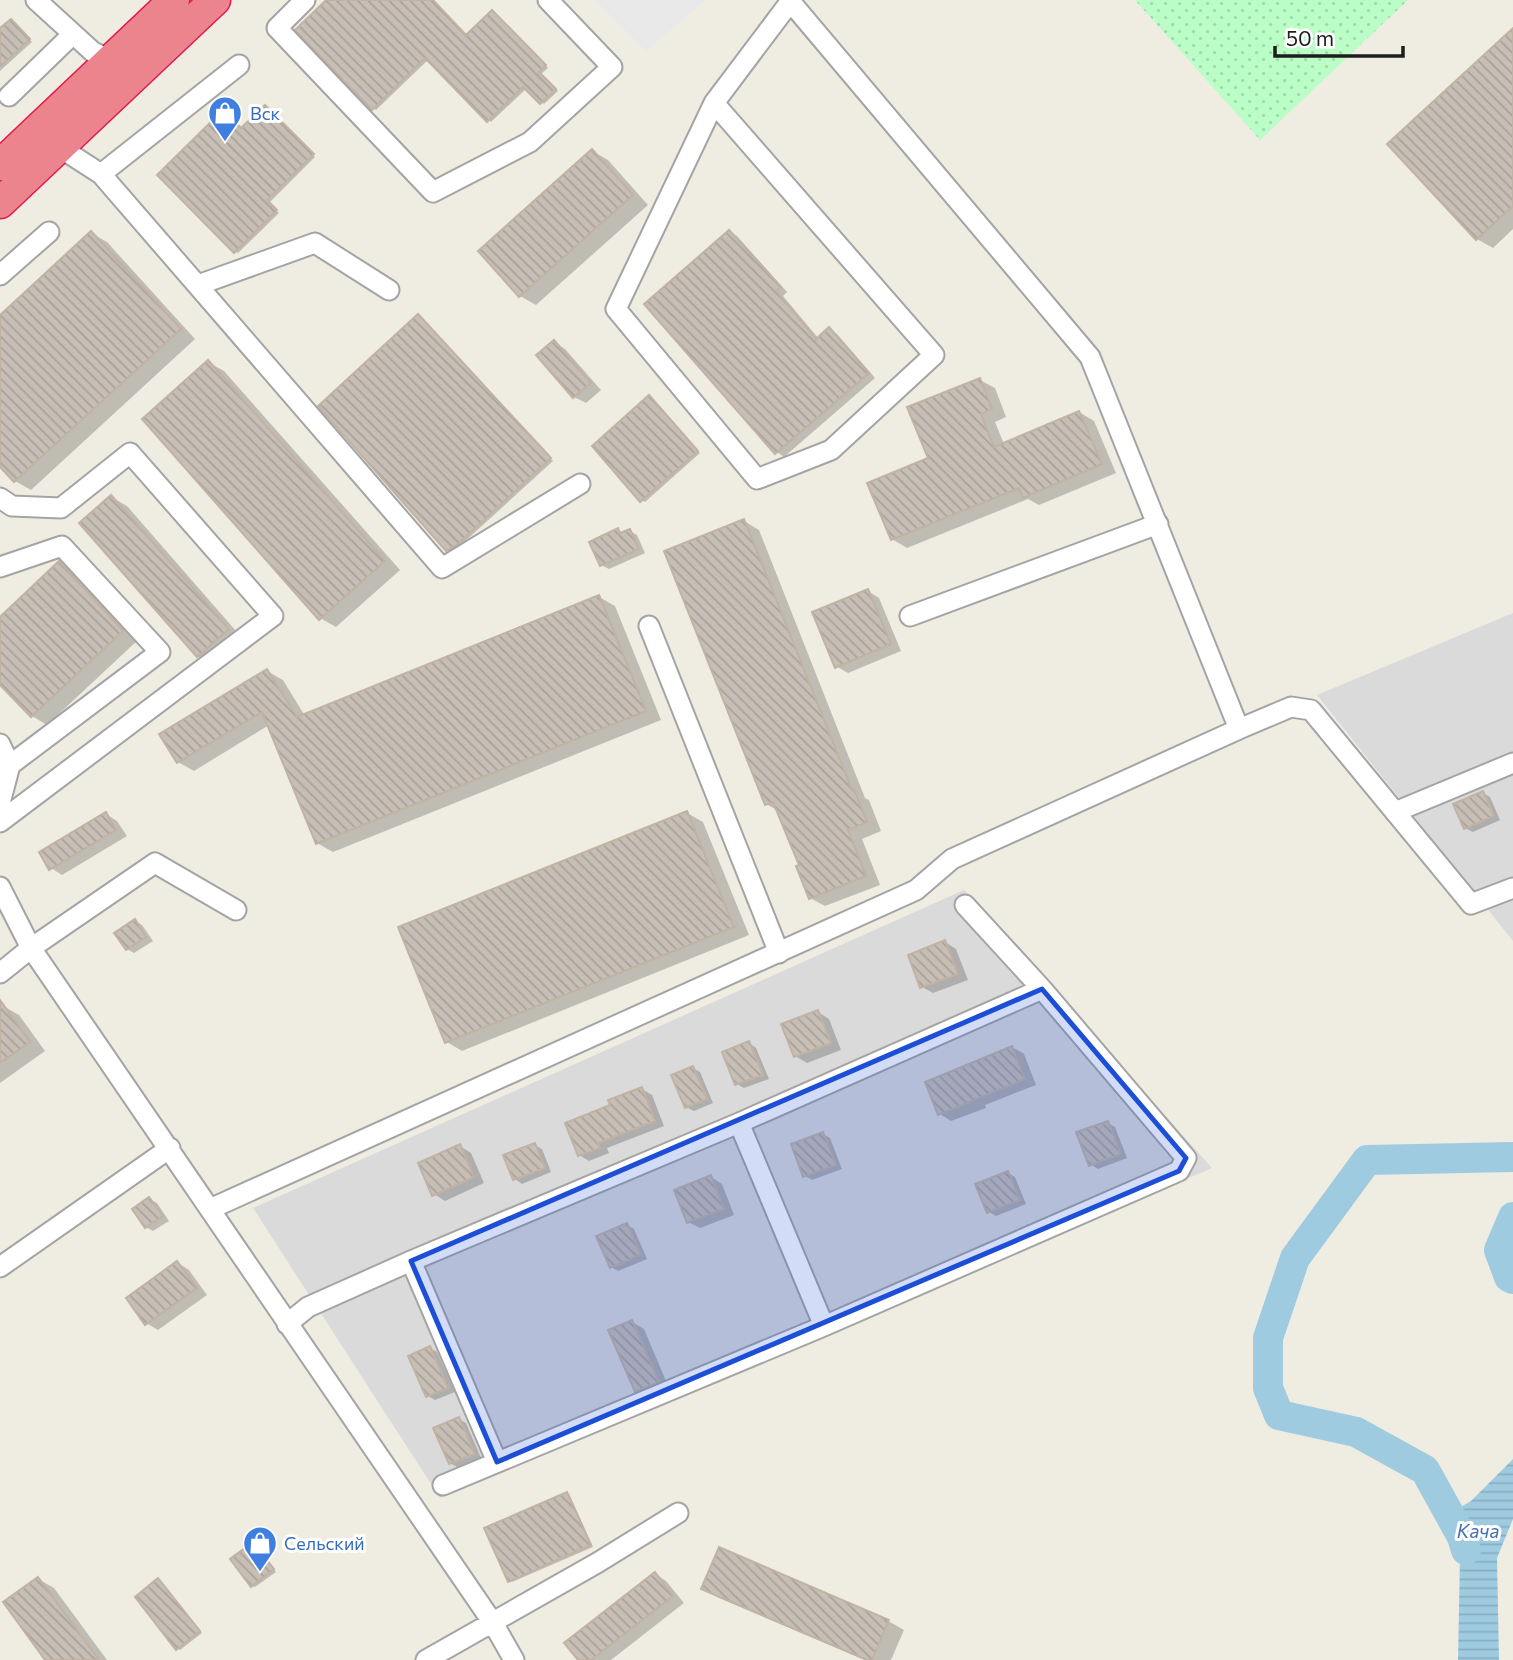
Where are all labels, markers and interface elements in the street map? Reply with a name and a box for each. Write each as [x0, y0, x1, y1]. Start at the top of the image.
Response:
scale bar [1275, 14, 1403, 58]
text: 50 m [1286, 25, 1334, 50]
shop icon: Вск [206, 94, 244, 143]
place label: Вск [250, 102, 281, 124]
water label: Кача [1457, 1519, 1499, 1542]
shop icon: Сельский [241, 1524, 279, 1573]
place label: Сельский [284, 1532, 365, 1554]

